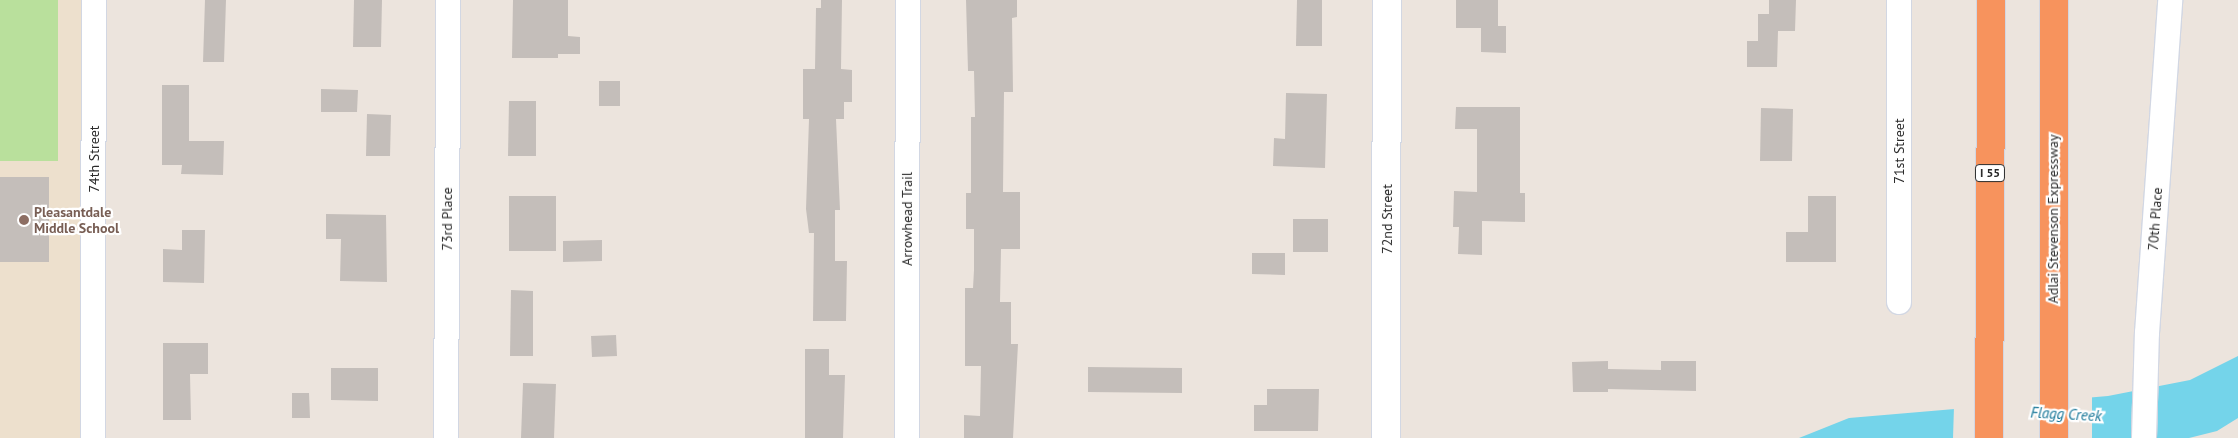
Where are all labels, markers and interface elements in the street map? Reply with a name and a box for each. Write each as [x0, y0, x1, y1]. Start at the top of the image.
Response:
street label: 71st Street [1891, 118, 1907, 184]
street label: 74th Street [86, 125, 102, 193]
street label: Adlai Stevenson Expressway [2045, 135, 2061, 303]
road number: I 55 [1974, 164, 2006, 182]
street label: Arrowhead Trail [899, 172, 915, 266]
street label: 72nd Street [1379, 184, 1395, 254]
street label: 73rd Place [439, 187, 455, 251]
street label: 70th Place [2144, 187, 2166, 251]
place label: Pleasantdale Middle School [34, 204, 119, 236]
marker: Pleasantdale Middle School [18, 214, 30, 226]
water label: Flagg Creek [2030, 403, 2102, 425]

